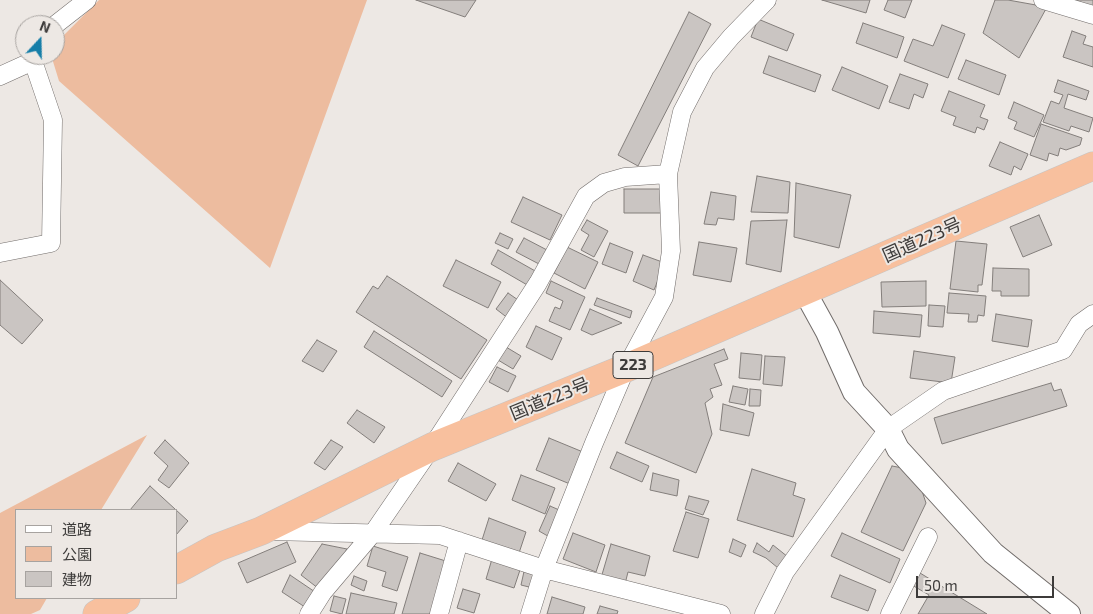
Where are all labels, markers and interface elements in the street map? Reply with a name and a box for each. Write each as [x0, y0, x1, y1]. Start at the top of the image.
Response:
north arrow [15, 15, 65, 65]
text: N [37, 17, 53, 36]
street label: 国道223号 [879, 213, 965, 267]
road number: 223 [613, 352, 653, 378]
street label: 国道223号 [507, 373, 593, 425]
legend [15, 509, 178, 599]
text: 道路 [62, 520, 92, 538]
text: 公園 [62, 545, 92, 563]
scale bar [918, 566, 1056, 598]
text: 建物 [62, 570, 92, 588]
text: 50 m [924, 576, 958, 594]

